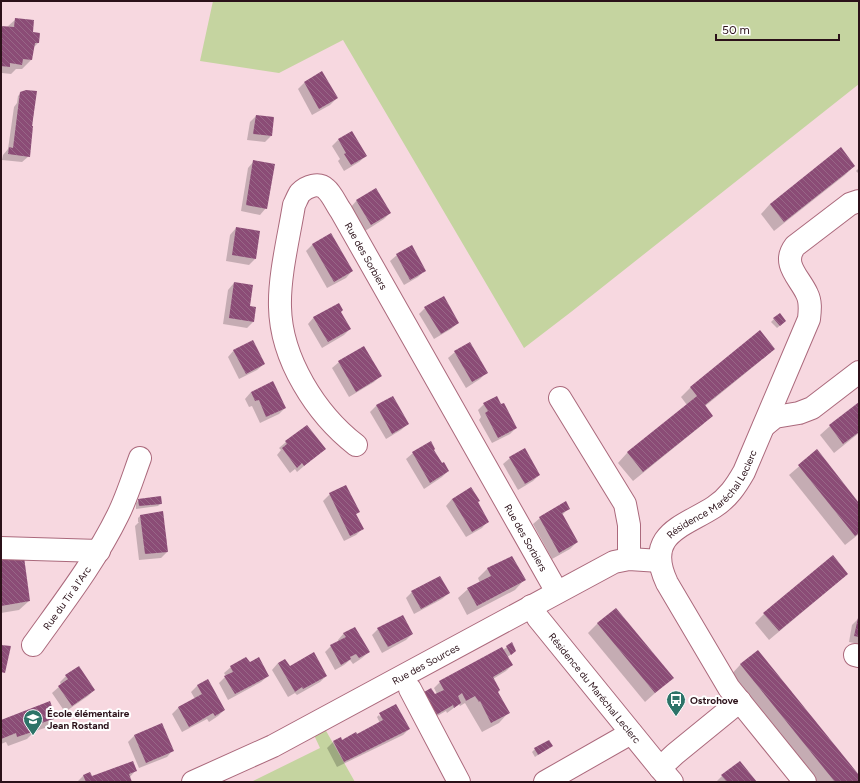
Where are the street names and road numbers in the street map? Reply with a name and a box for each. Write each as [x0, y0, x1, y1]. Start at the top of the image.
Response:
street label: Rue des Sorbiers [342, 220, 390, 292]
street label: Résidence Maréchal Leclerc [664, 447, 760, 541]
street label: Rue des Sorbiers [502, 502, 550, 574]
street label: Rue du Tir à l'Arc [40, 563, 94, 632]
street label: Résidence du Maréchal Leclerc [546, 630, 644, 747]
street label: Rue des Sources [390, 641, 462, 688]

